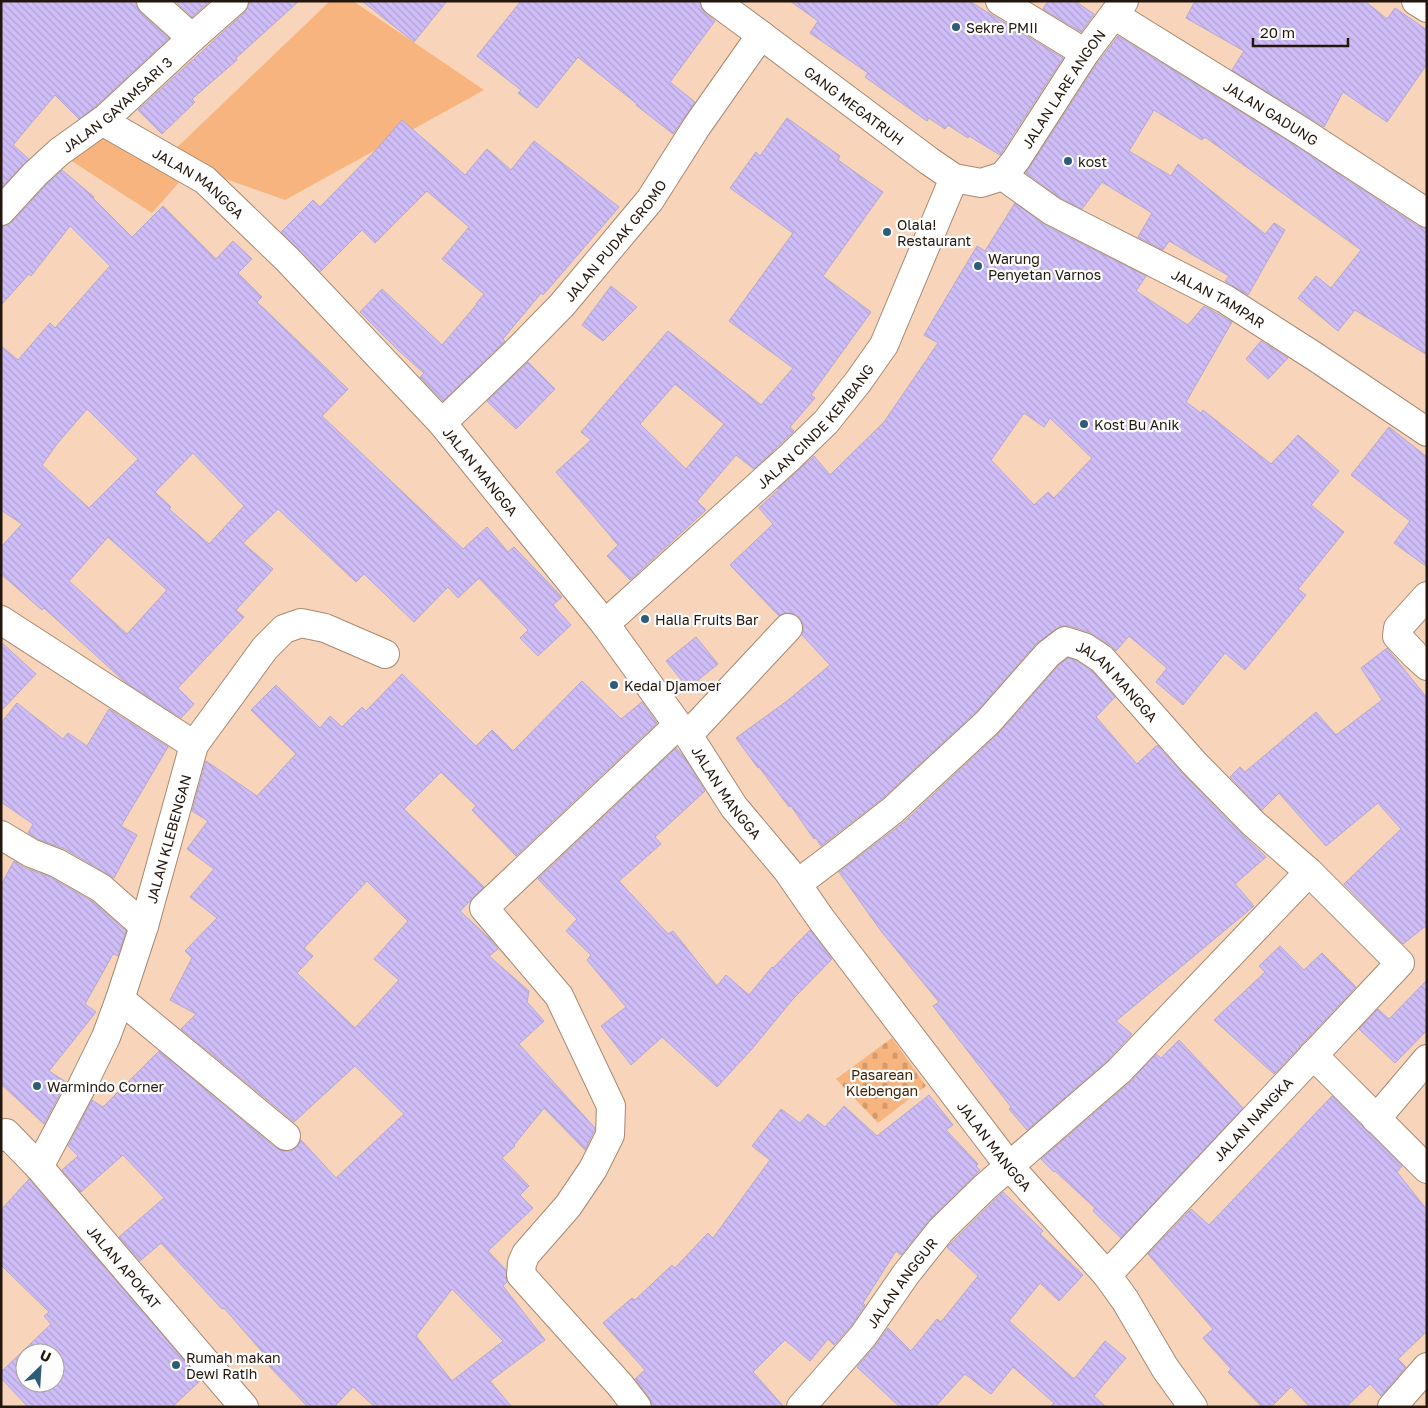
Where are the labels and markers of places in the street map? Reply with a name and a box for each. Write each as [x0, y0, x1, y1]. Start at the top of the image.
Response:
place label: Sekre PMII [966, 19, 1038, 36]
marker: Sekre PMII [950, 21, 962, 33]
place label: kost [1078, 153, 1107, 170]
marker: kost [1062, 155, 1074, 167]
place label: Olala! Restaurant [897, 216, 971, 249]
marker: Olala! Restaurant [881, 226, 893, 238]
place label: Warung Penyetan Varnos [988, 250, 1101, 283]
marker: Warung Penyetan Varnos [972, 260, 984, 272]
place label: Kost Bu Anik [1094, 416, 1179, 433]
marker: Kost Bu Anik [1078, 418, 1090, 430]
place label: Halia Fruits Bar [655, 611, 759, 628]
marker: Halia Fruits Bar [639, 613, 651, 625]
place label: Kedai Djamoer [624, 677, 722, 694]
marker: Kedai Djamoer [608, 679, 620, 691]
place label: Warmindo Corner [47, 1078, 165, 1095]
marker: Warmindo Corner [31, 1080, 43, 1092]
place label: Rumah makan Dewi Ratih [186, 1349, 281, 1382]
marker: Rumah makan Dewi Ratih [170, 1359, 182, 1371]

